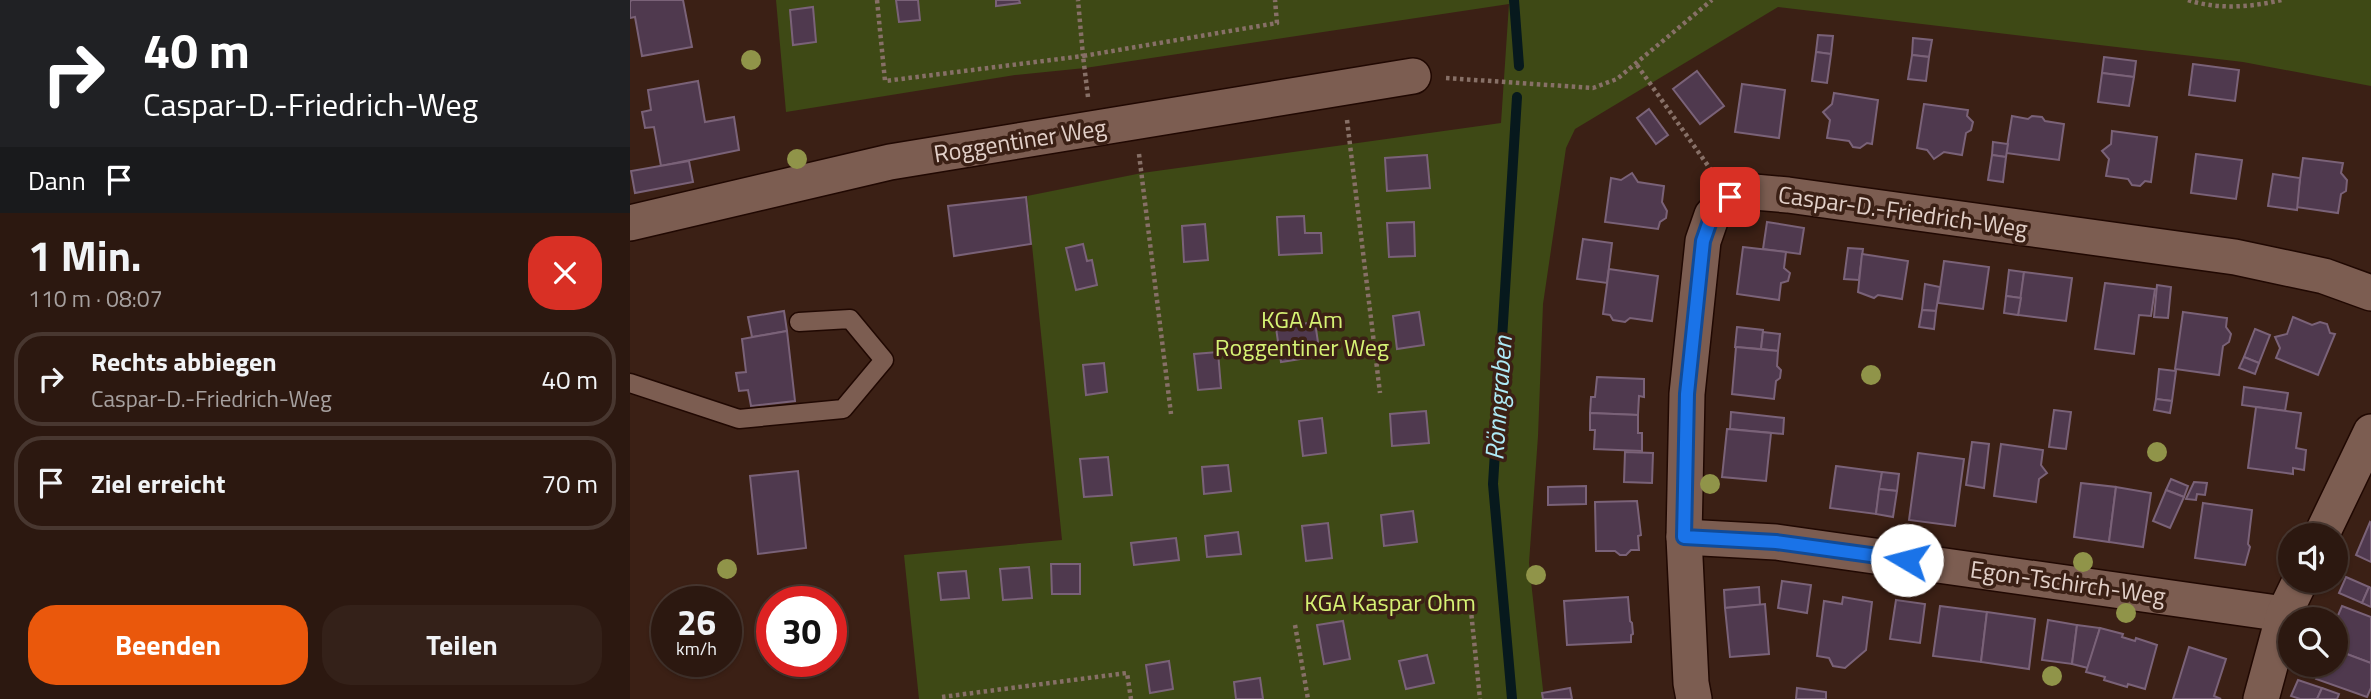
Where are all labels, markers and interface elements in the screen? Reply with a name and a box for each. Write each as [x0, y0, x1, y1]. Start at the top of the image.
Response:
text: 40 m [143, 12, 250, 87]
icon: right [28, 28, 119, 119]
text: Caspar-D.-Friedrich-Weg [143, 80, 478, 128]
street label: Roggentiner Weg [931, 109, 1109, 171]
text: Dann [28, 161, 86, 200]
icon: arrive [100, 161, 138, 199]
pin [1700, 167, 1760, 227]
street label: Caspar-D.-Friedrich-Weg [1776, 176, 2030, 246]
icon: arrive [1711, 178, 1749, 216]
text: 1 Min. [28, 223, 142, 287]
button: close [528, 236, 602, 310]
text: 110 m · 08:07 [28, 281, 163, 316]
park label: KGA Am Roggentiner Weg [1215, 301, 1389, 365]
water label: Rönngraben [1474, 334, 1522, 461]
text: Rechts abbiegen [91, 342, 277, 381]
icon: right [32, 360, 70, 398]
text: 40 m [541, 360, 598, 399]
text: Caspar-D.-Friedrich-Weg [91, 381, 332, 416]
icon: arrive [32, 464, 70, 502]
text: Ziel erreicht [91, 464, 226, 503]
text: 70 m [541, 464, 598, 503]
position arrow [1870, 523, 1944, 597]
map controls [2278, 523, 2348, 677]
button: sound [2278, 523, 2348, 593]
street label: Egon-Tschirch-Weg [1968, 550, 2168, 614]
park label: KGA Kaspar Ohm [1304, 584, 1476, 620]
speed limit sign: 30 [756, 586, 847, 677]
text: 26 [677, 595, 716, 649]
button: Beenden [28, 605, 308, 685]
button: Teilen [322, 605, 602, 685]
button: search [2278, 607, 2348, 677]
text: km/h [676, 635, 717, 662]

